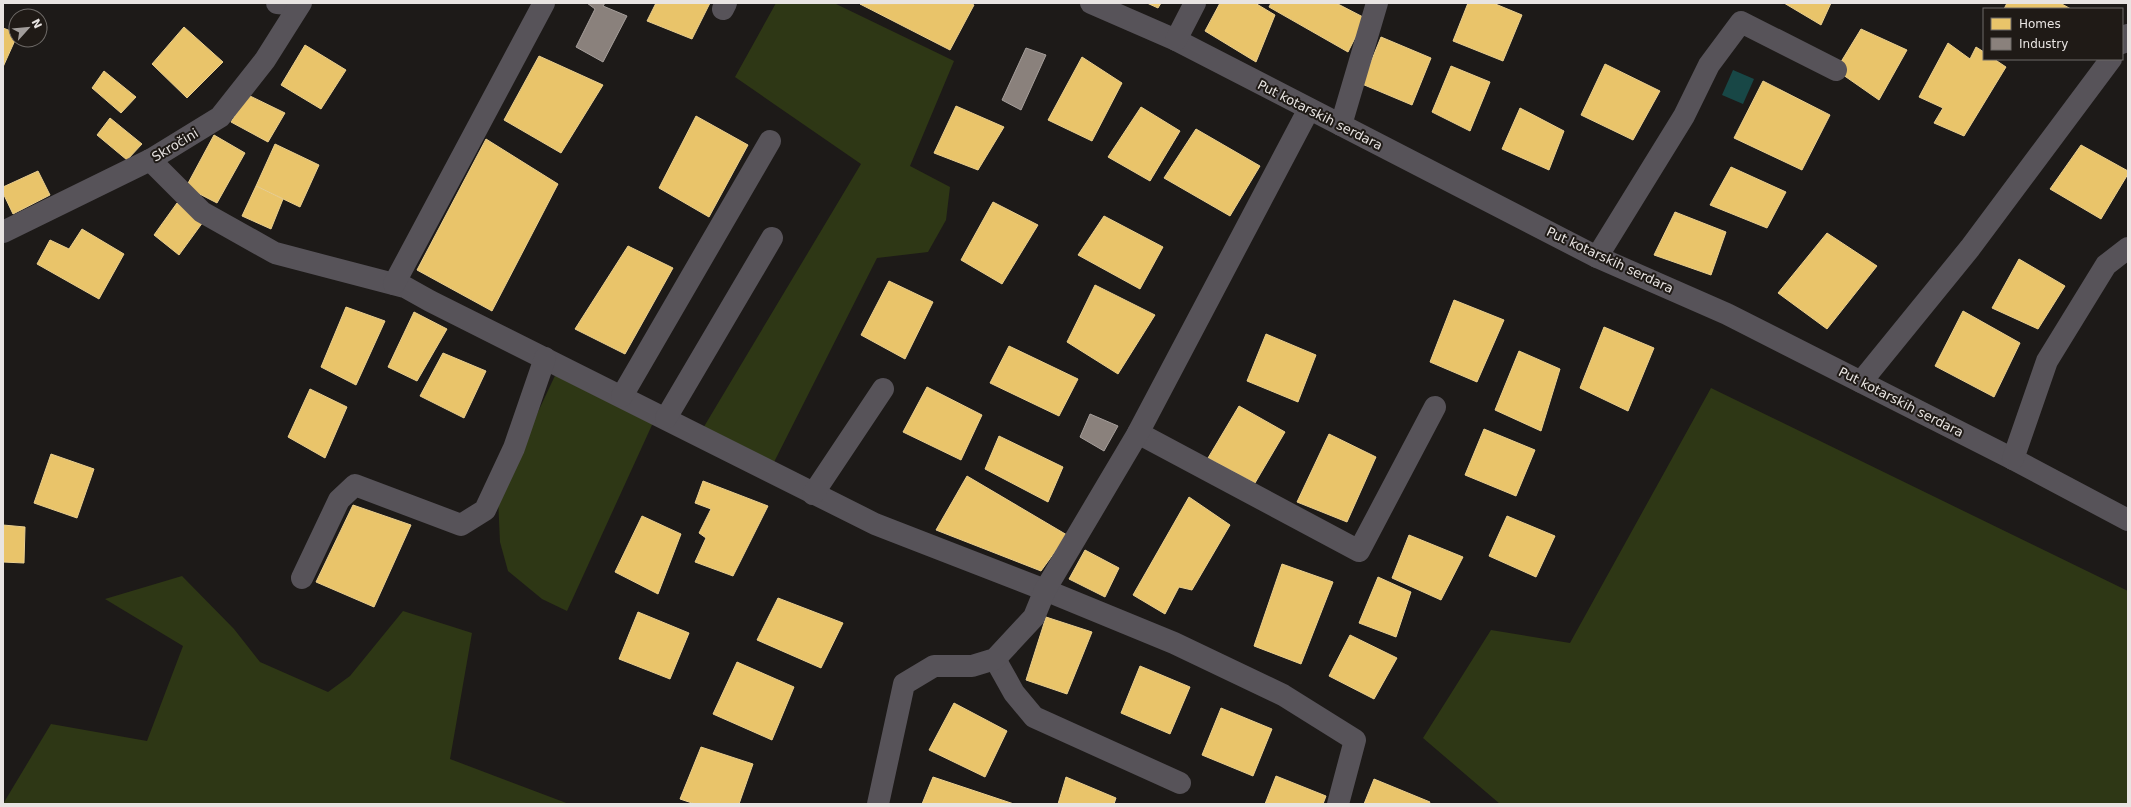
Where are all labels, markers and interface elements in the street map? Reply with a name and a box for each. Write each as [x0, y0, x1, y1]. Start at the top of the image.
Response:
north arrow [8, 8, 48, 48]
legend [1983, 8, 2123, 60]
text: N [29, 17, 44, 31]
text: Homes [2019, 17, 2061, 31]
text: Industry [2019, 37, 2068, 51]
street label: Put kotarskih serdara [1255, 77, 1385, 153]
street label: Skročini [149, 125, 201, 165]
street label: Put kotarskih serdara [1544, 224, 1676, 296]
street label: Put kotarskih serdara [1836, 364, 1966, 440]

